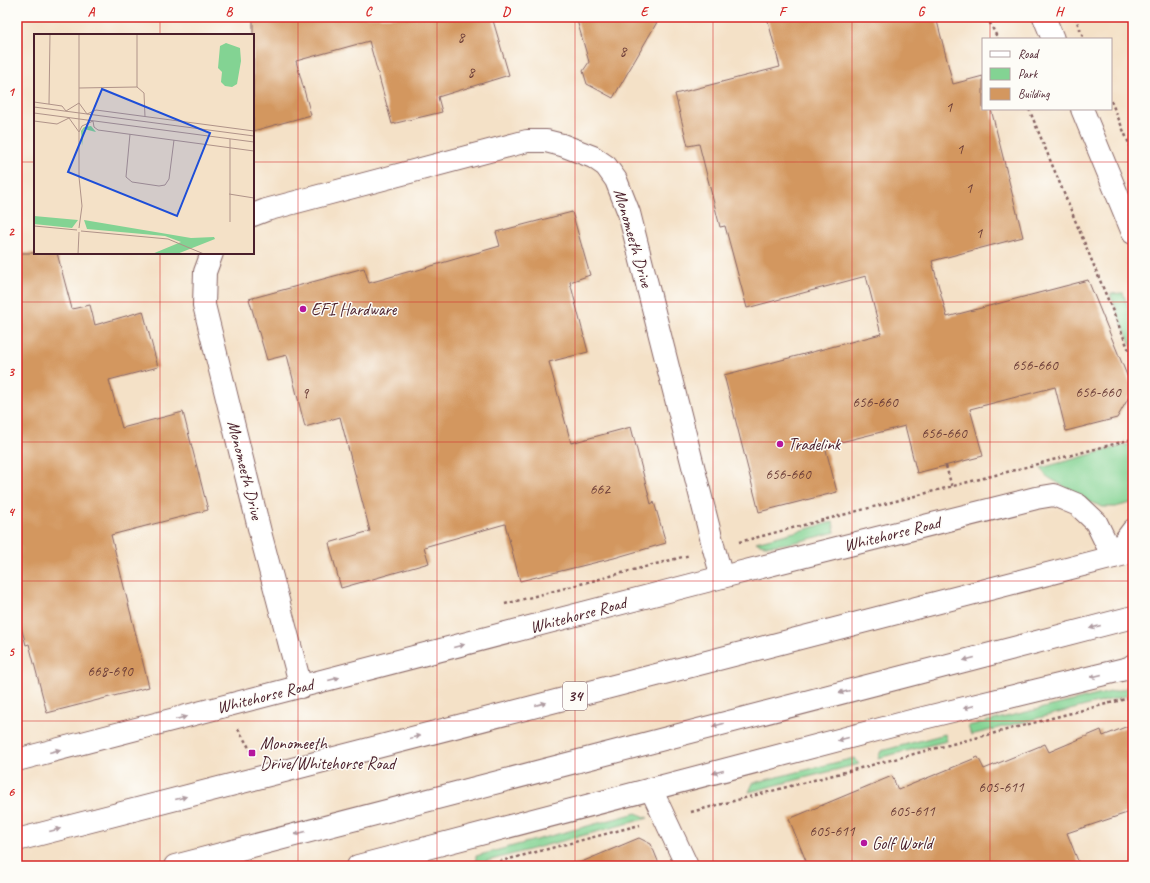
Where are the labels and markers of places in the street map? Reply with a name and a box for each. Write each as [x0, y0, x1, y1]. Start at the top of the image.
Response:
place label: EFI Hardware [311, 299, 398, 320]
marker: EFI Hardware [298, 304, 308, 314]
place label: Tradelink [788, 434, 842, 455]
marker: Tradelink [775, 439, 785, 449]
place label: Monomeeth Drive/Whitehorse Road [260, 733, 397, 774]
marker: Monomeeth Drive/Whitehorse Road [247, 748, 257, 758]
place label: Golf World [872, 833, 935, 854]
marker: Golf World [859, 838, 869, 848]

